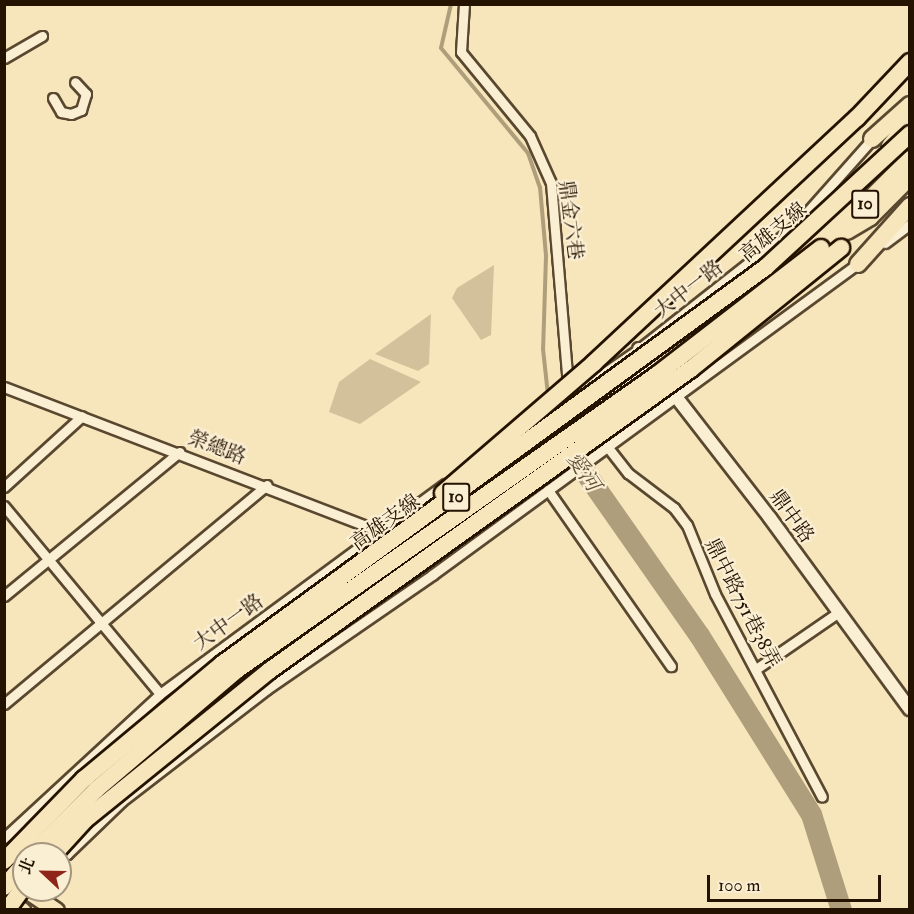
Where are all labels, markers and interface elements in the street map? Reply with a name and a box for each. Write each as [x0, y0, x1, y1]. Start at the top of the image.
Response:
street label: 鼎金六巷 [554, 179, 588, 261]
road number: 10 [850, 189, 880, 219]
street label: 高雄支線 [735, 197, 811, 267]
street label: 大中一路 [649, 255, 727, 323]
street label: 榮總路 [185, 425, 249, 469]
water label: 愛河 [561, 448, 605, 496]
road number: 10 [441, 482, 471, 512]
street label: 鼎中路 [765, 485, 819, 547]
street label: 高雄支線 [346, 489, 424, 555]
street label: 鼎中路751巷38弄 [700, 534, 786, 672]
street label: 大中一路 [189, 589, 267, 655]
north arrow [12, 842, 72, 902]
text: 北 [15, 855, 39, 877]
scale bar [710, 863, 884, 901]
text: 100 m [718, 874, 761, 897]

